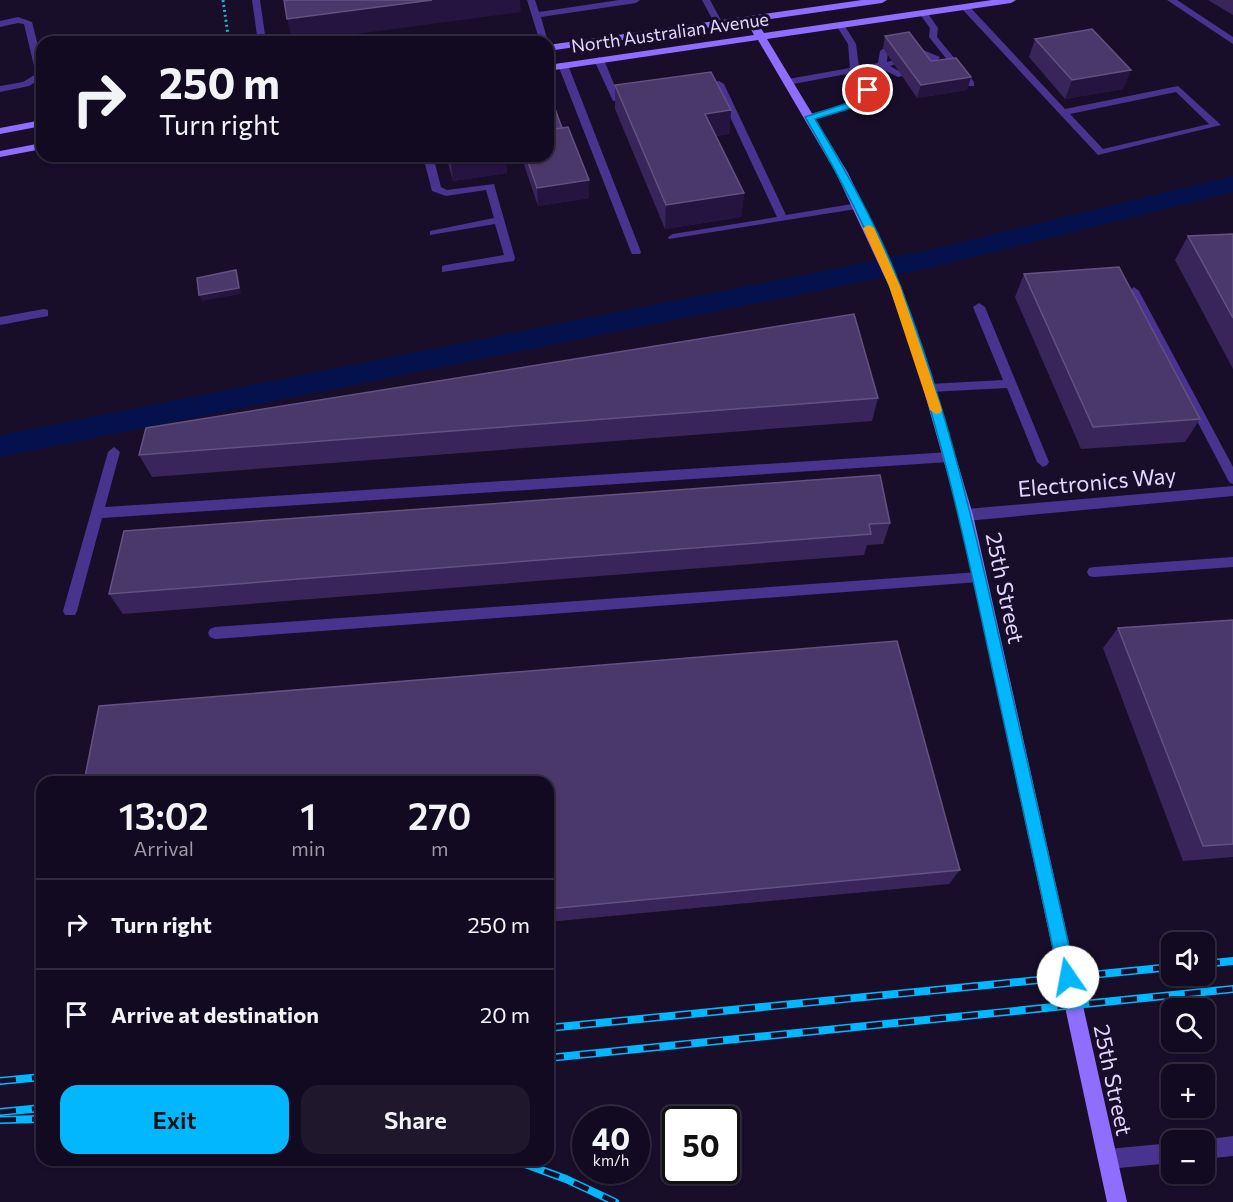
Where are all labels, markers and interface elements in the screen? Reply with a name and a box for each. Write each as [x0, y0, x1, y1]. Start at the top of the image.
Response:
street label: North Australian Avenue [570, 7, 770, 57]
text: 250 m [159, 56, 280, 108]
icon: right [60, 60, 138, 138]
pin [842, 64, 893, 115]
icon: arrive [851, 73, 884, 106]
text: Turn right [159, 108, 279, 141]
street label: Electronics Way [1017, 461, 1177, 502]
street label: 25th Street [981, 530, 1030, 646]
text: 13:02 [119, 793, 209, 837]
text: 1 [300, 793, 316, 837]
text: 270 [408, 793, 471, 837]
text: Arrival [133, 836, 194, 860]
text: min [291, 836, 325, 860]
text: m [431, 836, 448, 860]
icon: right [60, 908, 93, 941]
text: Turn right [111, 911, 212, 938]
text: 250 m [467, 911, 530, 938]
map controls [1161, 932, 1215, 1184]
button: sound [1161, 932, 1215, 986]
position arrow [1036, 945, 1100, 1009]
icon: arrive [60, 998, 93, 1031]
button: search [1161, 998, 1215, 1052]
text: Arrive at destination [111, 1001, 319, 1028]
text: 20 m [480, 1001, 530, 1028]
street label: 25th Street [1089, 1022, 1138, 1138]
button: + [1161, 1064, 1215, 1118]
button: Exit [60, 1085, 289, 1154]
button: Share [301, 1085, 530, 1154]
speed limit sign: 50 [662, 1106, 740, 1184]
text: 40 [592, 1119, 630, 1156]
button: − [1161, 1130, 1215, 1184]
text: km/h [593, 1151, 629, 1169]

